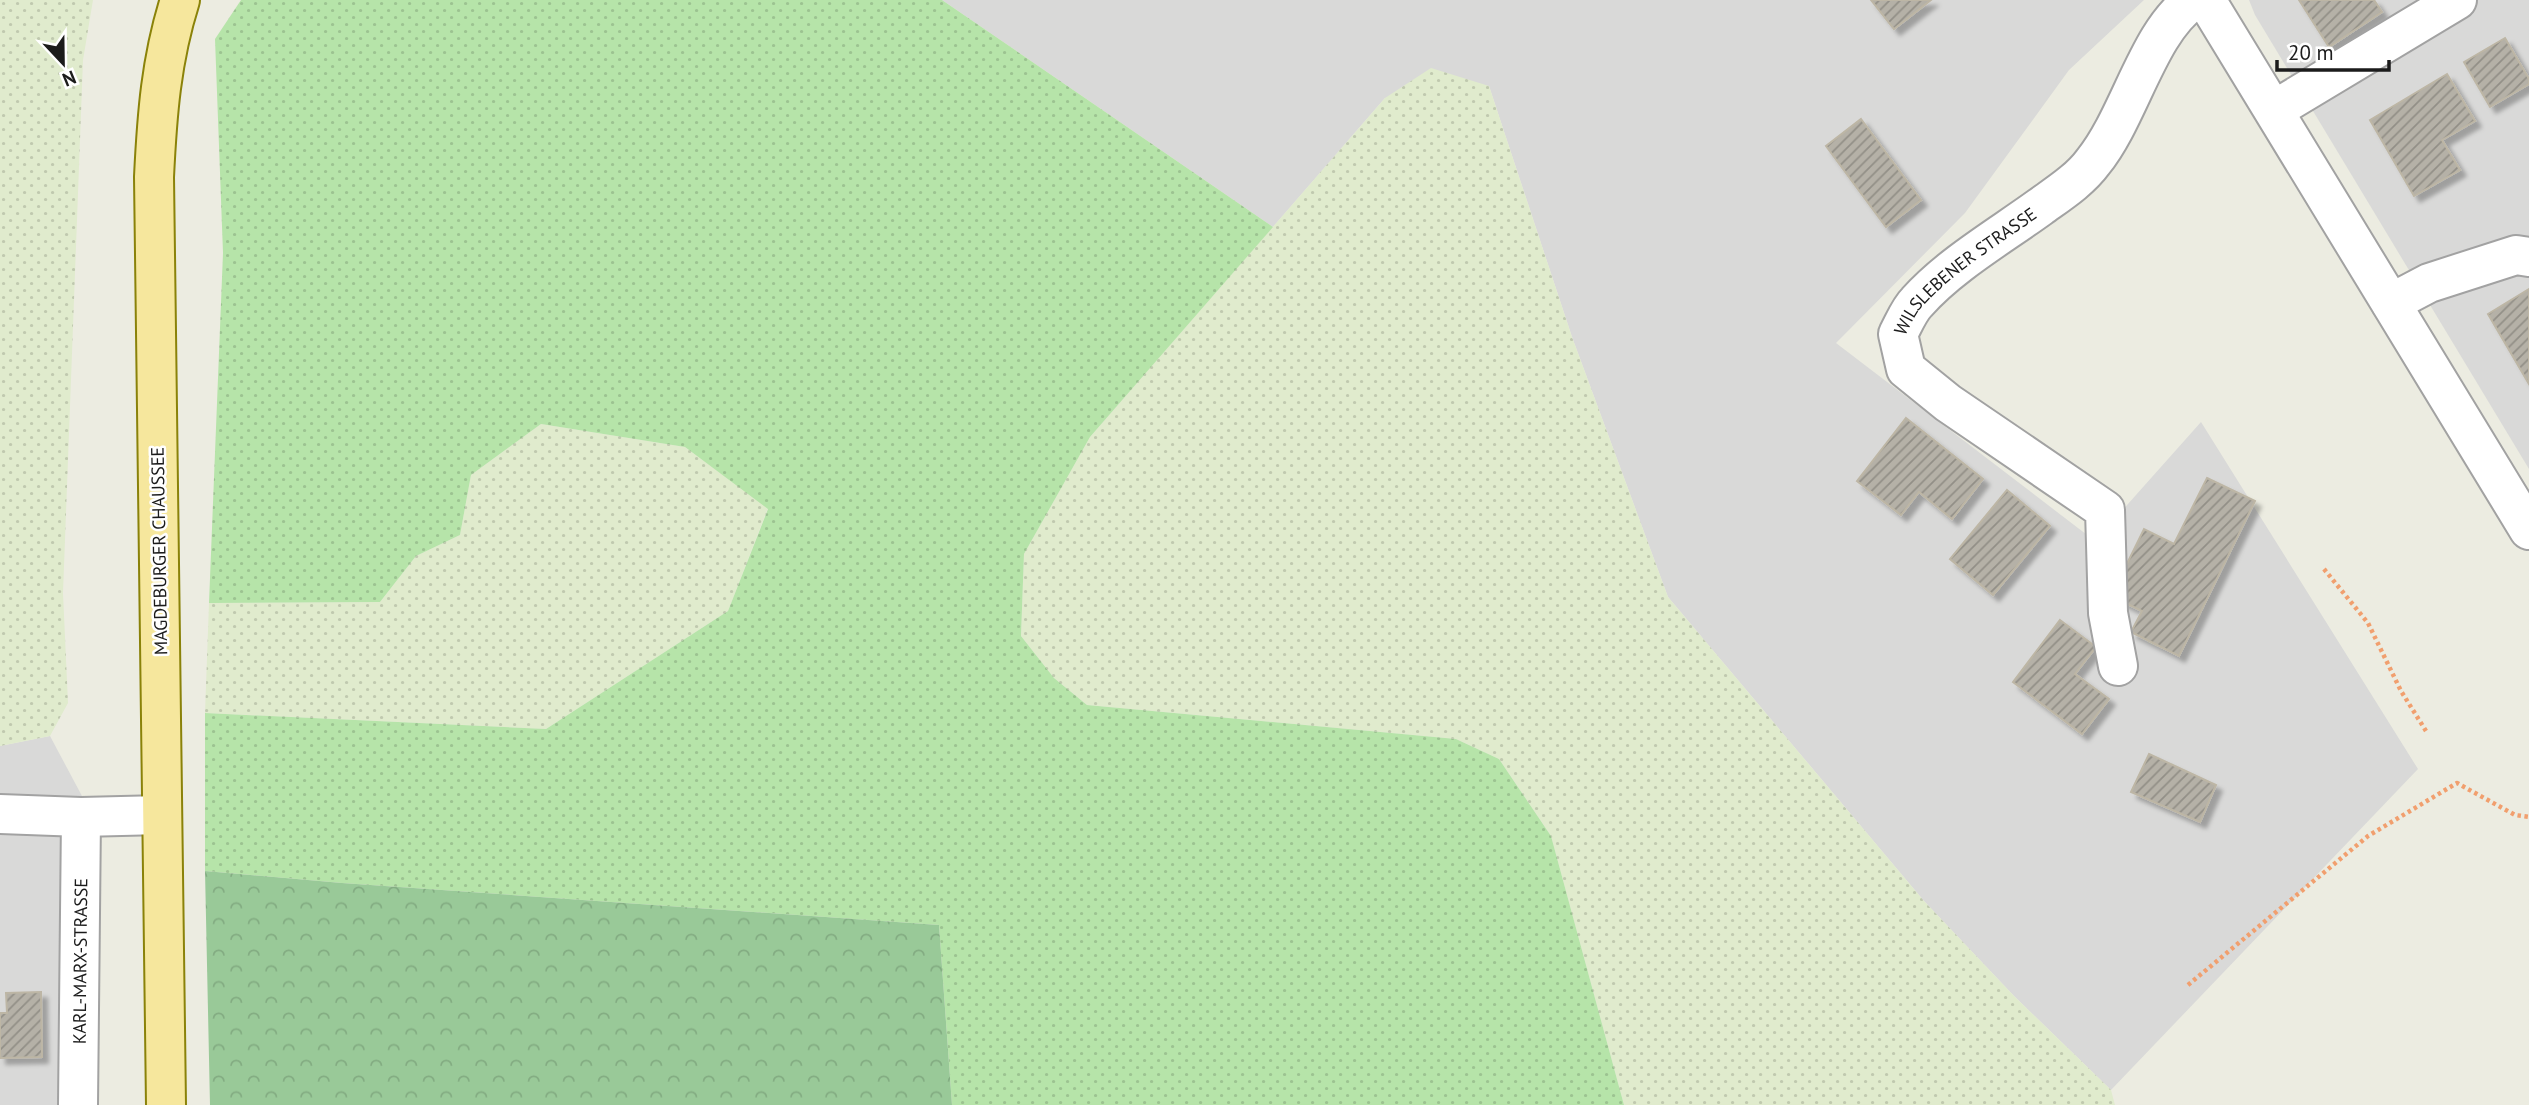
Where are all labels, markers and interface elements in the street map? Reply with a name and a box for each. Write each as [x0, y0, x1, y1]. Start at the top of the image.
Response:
north arrow [28, 28, 98, 98]
scale bar [2277, 28, 2389, 72]
text: 20 m [2288, 39, 2334, 66]
text: N [59, 65, 80, 92]
street label: WILSLEBENER STRASSE [1888, 202, 2041, 339]
street label: MAGDEBURGER CHAUSSEE [146, 447, 172, 655]
street label: KARL-MARX-STRASSE [67, 878, 92, 1044]

